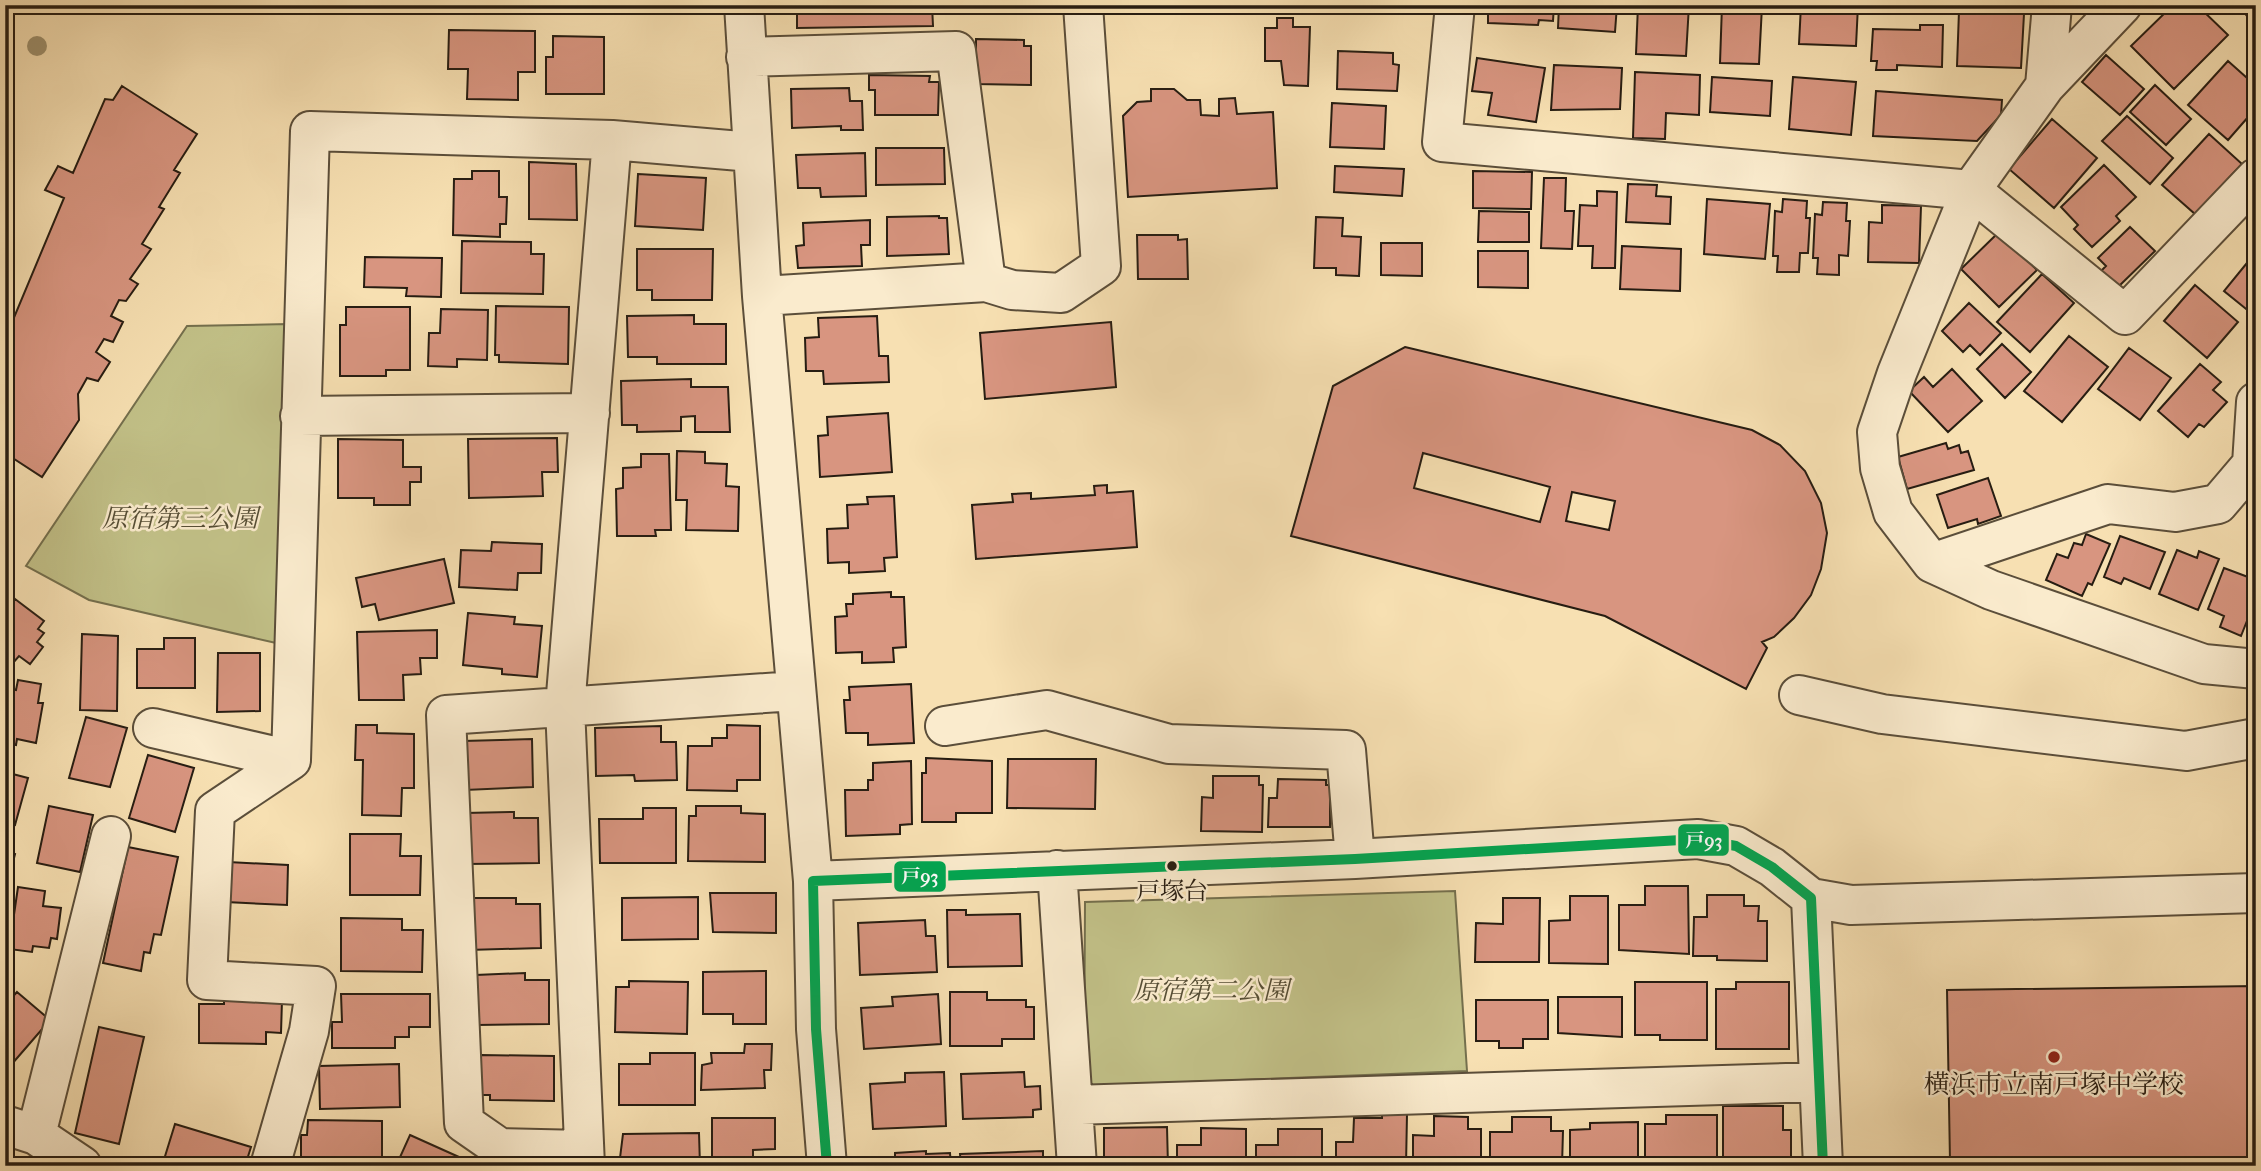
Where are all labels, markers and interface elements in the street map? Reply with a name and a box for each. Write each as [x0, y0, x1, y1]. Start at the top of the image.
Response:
park label: 原宿第三公園 [102, 503, 262, 534]
line badge: 戸93 [1677, 823, 1730, 857]
text: 戸93 [1686, 830, 1722, 852]
marker: 戸塚台 [1165, 859, 1179, 873]
line badge: 戸93 [893, 860, 947, 893]
text: 戸93 [902, 866, 938, 888]
place label: 戸塚台 [1136, 877, 1208, 905]
park label: 原宿第二公園 [1133, 975, 1293, 1006]
marker: 横浜市立南戸塚中学校 [2046, 1049, 2062, 1065]
place label: 横浜市立南戸塚中学校 [1924, 1069, 2184, 1100]

